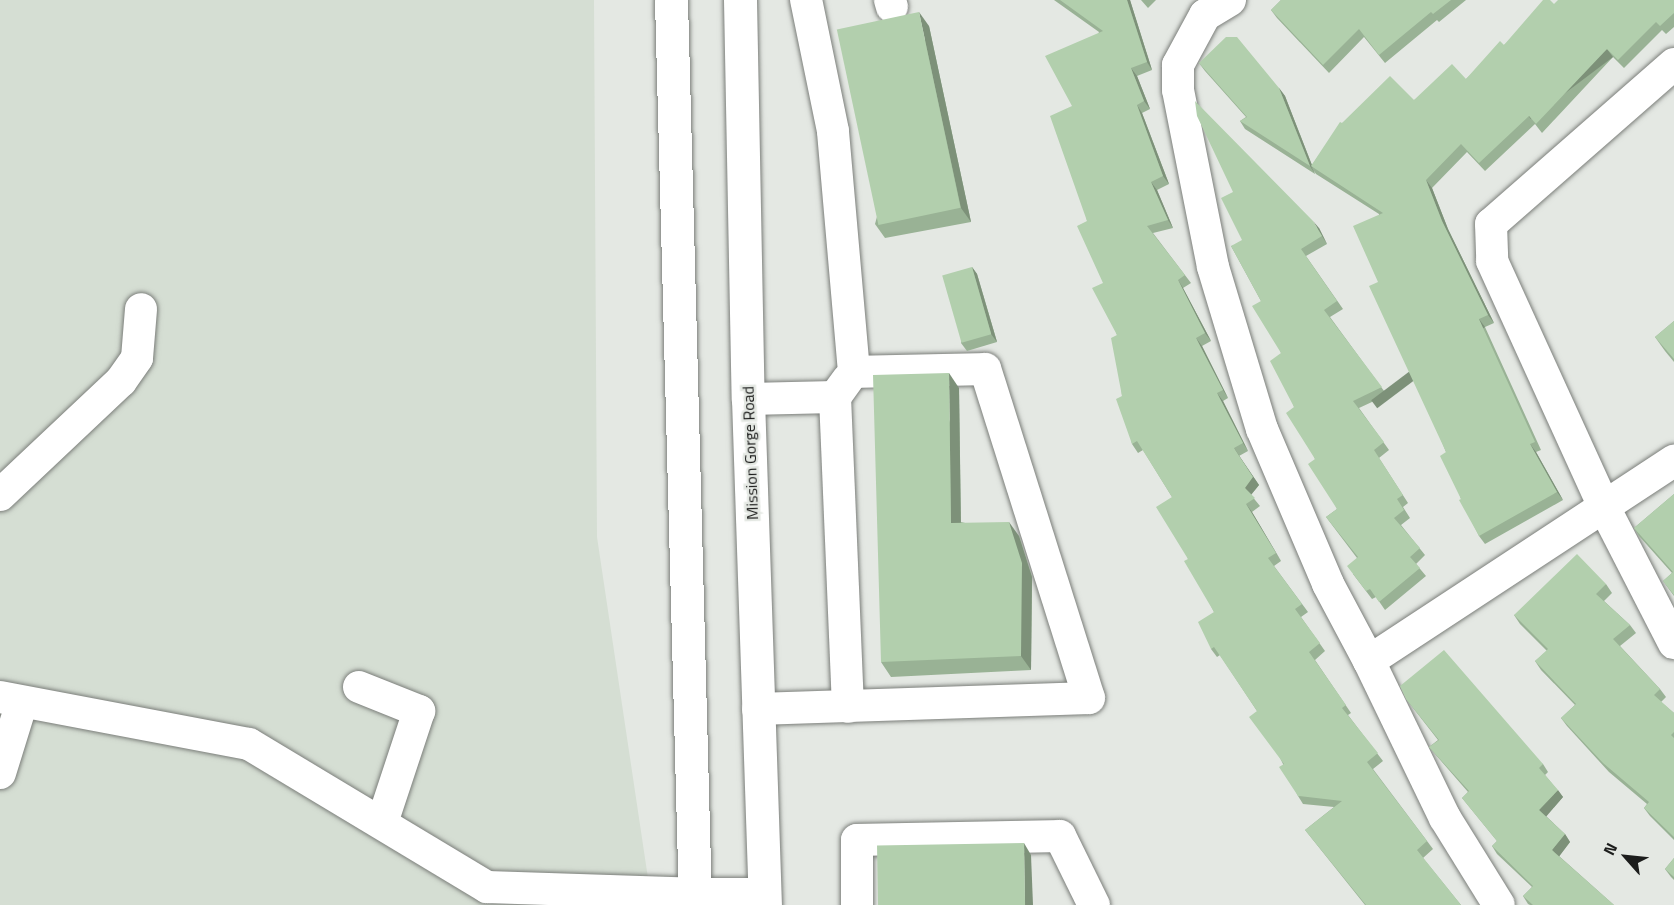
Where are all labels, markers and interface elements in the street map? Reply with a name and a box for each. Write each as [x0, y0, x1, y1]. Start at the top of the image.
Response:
street label: Mission Gorge Road [738, 386, 762, 520]
north arrow [1596, 827, 1656, 887]
text: N [1597, 838, 1623, 859]

